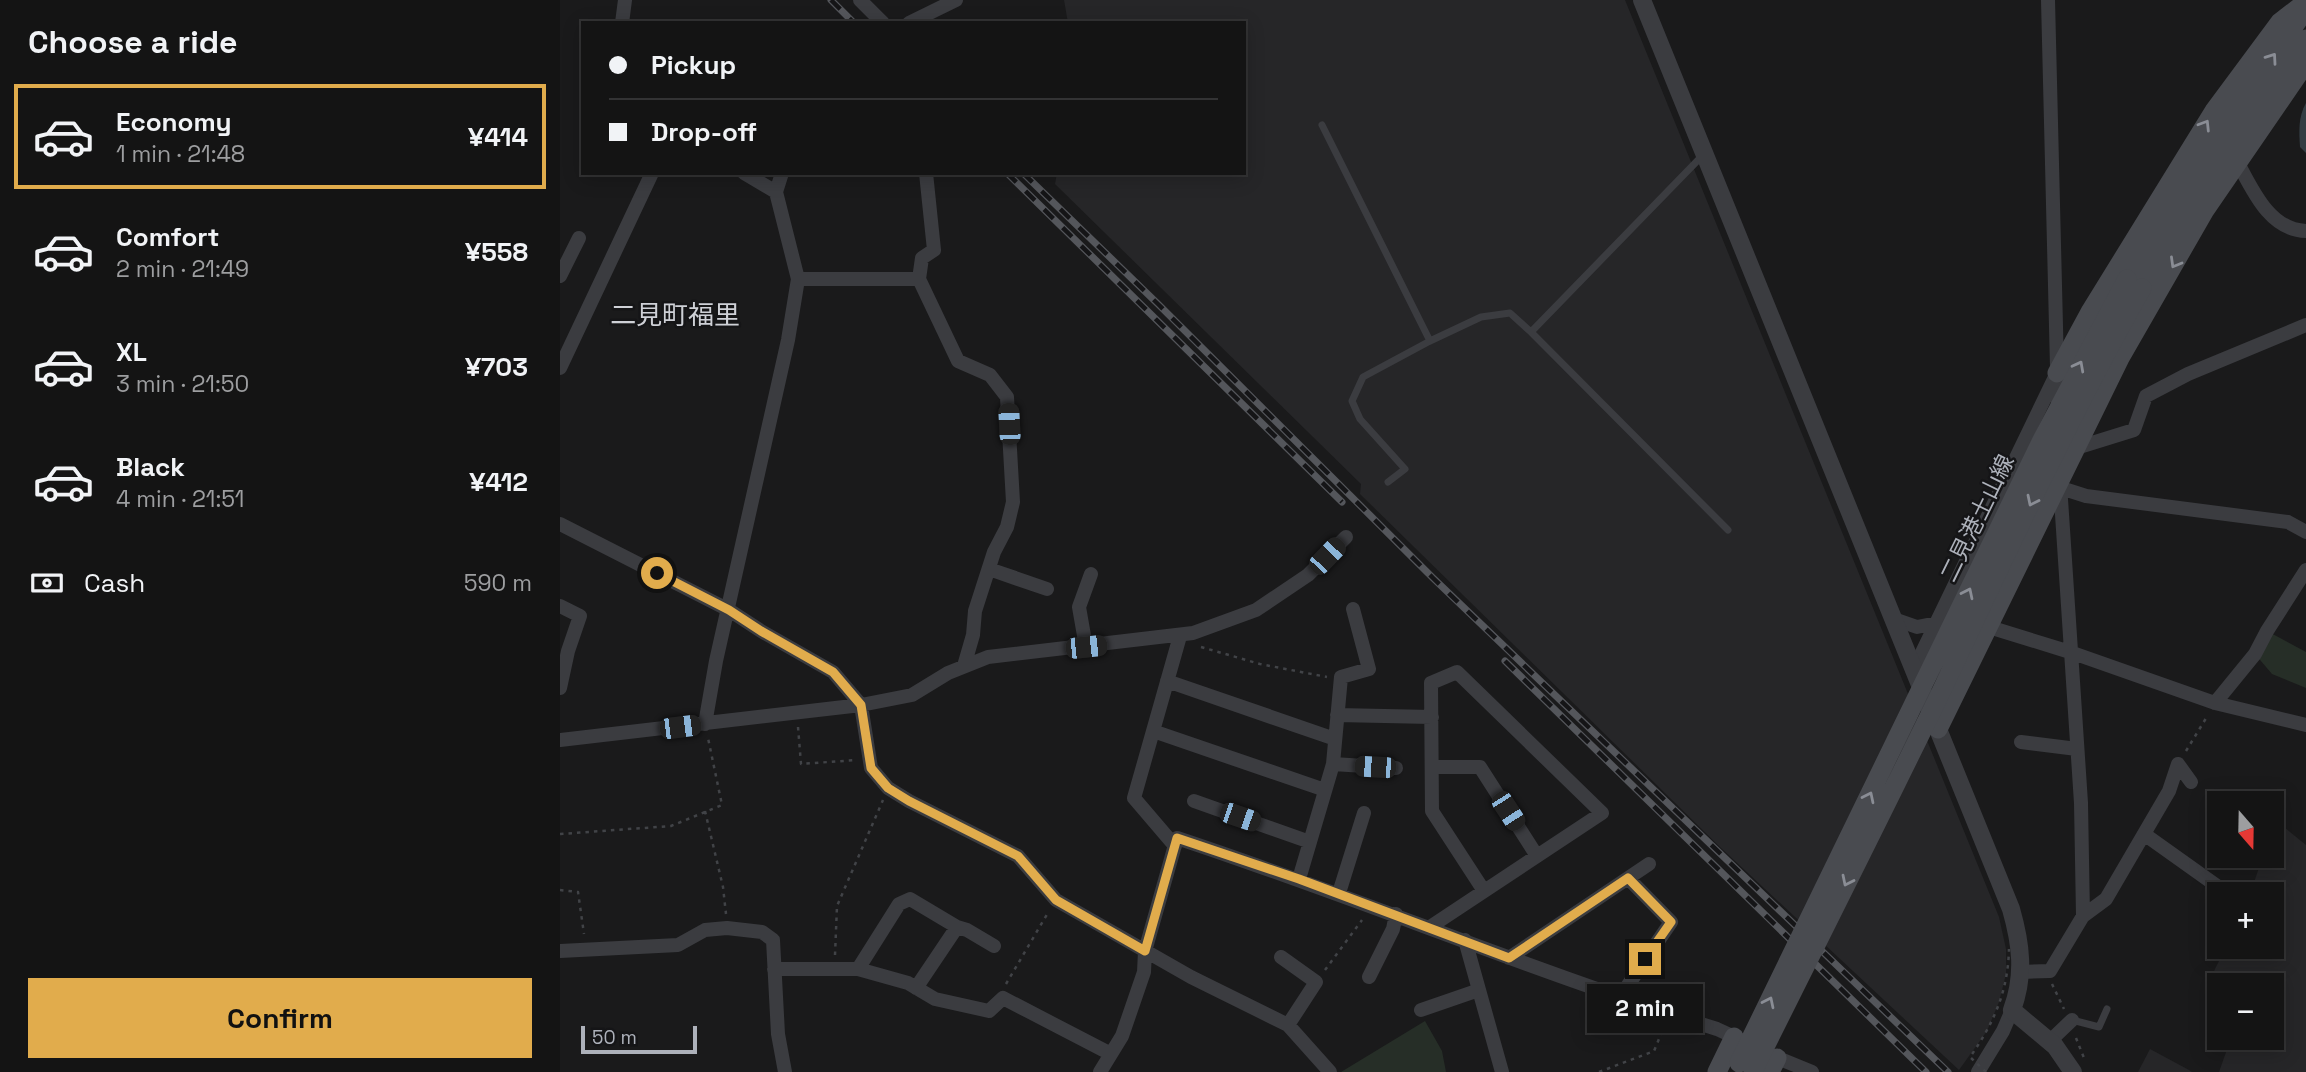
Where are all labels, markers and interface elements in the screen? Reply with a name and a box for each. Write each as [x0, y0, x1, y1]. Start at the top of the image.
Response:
text: Choose a ride [28, 22, 238, 62]
text: Pickup [651, 48, 736, 82]
one-way arrow [2264, 53, 2276, 66]
icon: car [32, 105, 95, 168]
text: Economy [116, 105, 232, 139]
text: Drop-off [651, 115, 757, 149]
text: ¥414 [468, 120, 528, 154]
one-way arrow [2197, 120, 2210, 133]
text: 1 min · 21:48 [116, 139, 245, 169]
icon: car [32, 220, 95, 283]
text: Comfort [116, 220, 219, 254]
text: ¥558 [465, 235, 528, 269]
text: 2 min · 21:49 [116, 254, 249, 284]
one-way arrow [2170, 256, 2183, 269]
district label: 二見町福里 [610, 298, 740, 332]
icon: car [32, 335, 95, 398]
text: XL [116, 335, 147, 369]
text: ¥703 [465, 350, 528, 384]
one-way arrow [2071, 361, 2084, 374]
text: 3 min · 21:50 [116, 369, 249, 399]
car [998, 402, 1021, 446]
street label: 二見港土山線 [1933, 449, 2021, 587]
icon: car [32, 450, 95, 513]
text: Black [116, 450, 185, 484]
text: ¥412 [469, 465, 528, 499]
text: 4 min · 21:51 [116, 484, 244, 514]
one-way arrow [2026, 493, 2040, 506]
car [1305, 534, 1350, 578]
route start [641, 557, 673, 589]
icon: cash [28, 564, 66, 602]
text: Cash [84, 566, 145, 600]
text: 590 m [464, 568, 532, 598]
one-way arrow [1960, 588, 1974, 600]
car [1065, 634, 1108, 660]
car [658, 714, 703, 740]
car [1354, 755, 1397, 779]
car [1488, 788, 1529, 834]
north arrow [2207, 791, 2284, 868]
map controls [2207, 791, 2284, 1050]
one-way arrow [1860, 792, 1874, 804]
car [1217, 800, 1264, 834]
one-way arrow [1841, 874, 1855, 886]
button: + [2207, 882, 2284, 959]
route end [1629, 943, 1661, 975]
button: − [2207, 973, 2284, 1050]
button: Confirm [28, 978, 532, 1058]
callout: 2 min [1587, 984, 1703, 1032]
text: 2 min [1615, 993, 1675, 1023]
one-way arrow [1760, 997, 1774, 1009]
scale bar [581, 1023, 696, 1055]
text: 50 m [592, 1025, 637, 1050]

